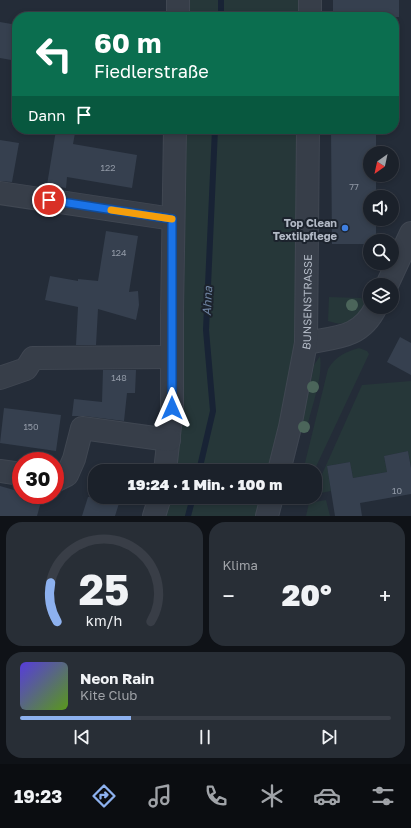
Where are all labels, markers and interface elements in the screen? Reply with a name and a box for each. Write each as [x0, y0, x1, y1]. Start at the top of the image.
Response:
text: 60 m [94, 26, 161, 59]
icon: left [28, 28, 80, 80]
text: Fiedlerstraße [94, 60, 209, 82]
icon: arrive [73, 104, 95, 126]
text: Dann [28, 106, 65, 124]
north arrow [363, 146, 399, 182]
map controls [363, 146, 399, 314]
house number: 122 [101, 162, 115, 173]
house number: 77 [349, 181, 359, 192]
pin [32, 183, 66, 217]
icon: arrive [38, 189, 60, 211]
button: sound [363, 190, 399, 226]
place label: Top Clean Textilpflege [273, 216, 338, 242]
marker: Top Clean Textilpflege [340, 223, 350, 233]
button: search [363, 234, 399, 270]
house number: 124 [111, 247, 127, 258]
street label: BUNSENSTRASSE [298, 254, 313, 351]
button: layers [363, 278, 399, 314]
water label: Ahna [199, 285, 215, 316]
house number: 148 [111, 372, 127, 383]
position arrow [151, 387, 193, 429]
house number: 150 [23, 421, 39, 432]
speed limit sign: 30 [12, 452, 64, 504]
text: 19:24 · 1 Min. · 100 m [128, 475, 282, 493]
house number: 10 [392, 485, 402, 496]
text: Klima [223, 557, 258, 573]
text: 25 [79, 564, 130, 614]
text: 20° [282, 577, 332, 613]
text: − [223, 582, 235, 609]
text: + [379, 582, 391, 609]
text: km/h [86, 612, 122, 629]
text: Neon Rain [80, 669, 154, 687]
text: Kite Club [80, 687, 137, 703]
icon: previous [71, 726, 93, 748]
icon: pause [194, 726, 216, 748]
icon: next [318, 726, 340, 748]
icon: directions [90, 782, 118, 810]
icon: music [146, 782, 174, 810]
icon: phone [202, 782, 230, 810]
icon: climate [258, 782, 286, 810]
icon: car [313, 782, 341, 810]
icon: filters [369, 782, 397, 810]
text: 19:23 [14, 785, 62, 807]

